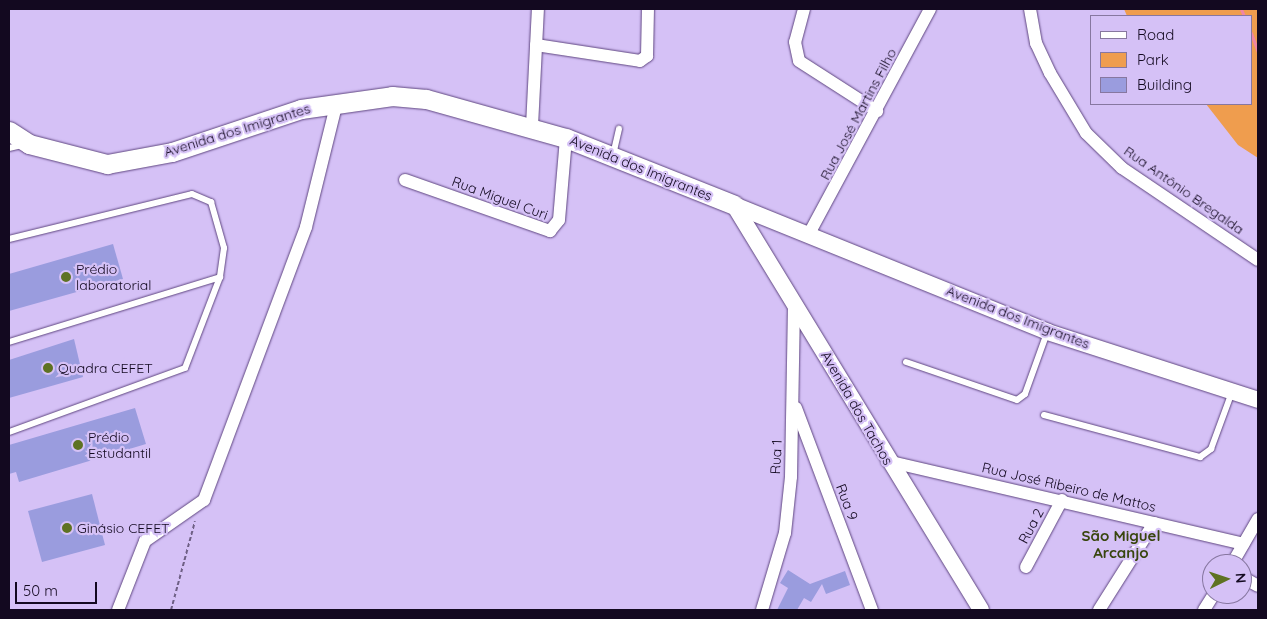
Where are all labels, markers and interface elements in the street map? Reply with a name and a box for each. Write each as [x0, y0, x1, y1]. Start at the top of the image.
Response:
legend [1090, 15, 1252, 105]
text: Road [1137, 25, 1174, 44]
street label: Rua José Martins Filho [816, 45, 900, 183]
text: Park [1137, 50, 1169, 69]
text: Building [1137, 75, 1192, 94]
street label: Avenida dos Imigrantes [162, 100, 312, 160]
street label: Avenida dos Imigrantes [567, 132, 715, 204]
street label: Rua Antônio Bregalda [1121, 142, 1247, 238]
street label: Rua Miguel Curi [450, 173, 550, 223]
place label: Prédio laboratorial [76, 261, 152, 294]
marker: Prédio laboratorial [60, 271, 72, 283]
street label: Avenida dos Imigrantes [944, 282, 1092, 352]
street label: Avenida dos Tachos [818, 348, 896, 468]
place label: Quadra CEFET [58, 360, 153, 376]
marker: Quadra CEFET [42, 362, 54, 374]
place label: Prédio Estudantil [88, 429, 151, 462]
marker: Prédio Estudantil [72, 439, 84, 451]
street label: Rua 1 [767, 439, 785, 475]
street label: Rua José Ribeiro de Mattos [980, 459, 1158, 515]
street label: Rua 9 [832, 482, 862, 522]
street label: Rua 2 [1015, 506, 1047, 546]
place label: Ginásio CEFET [77, 520, 170, 536]
marker: Ginásio CEFET [61, 522, 73, 534]
district label: São Miguel Arcanjo [1082, 526, 1160, 561]
north arrow [1202, 554, 1252, 604]
scale bar [18, 572, 100, 604]
text: N [1232, 572, 1250, 584]
text: 50 m [23, 581, 58, 600]

